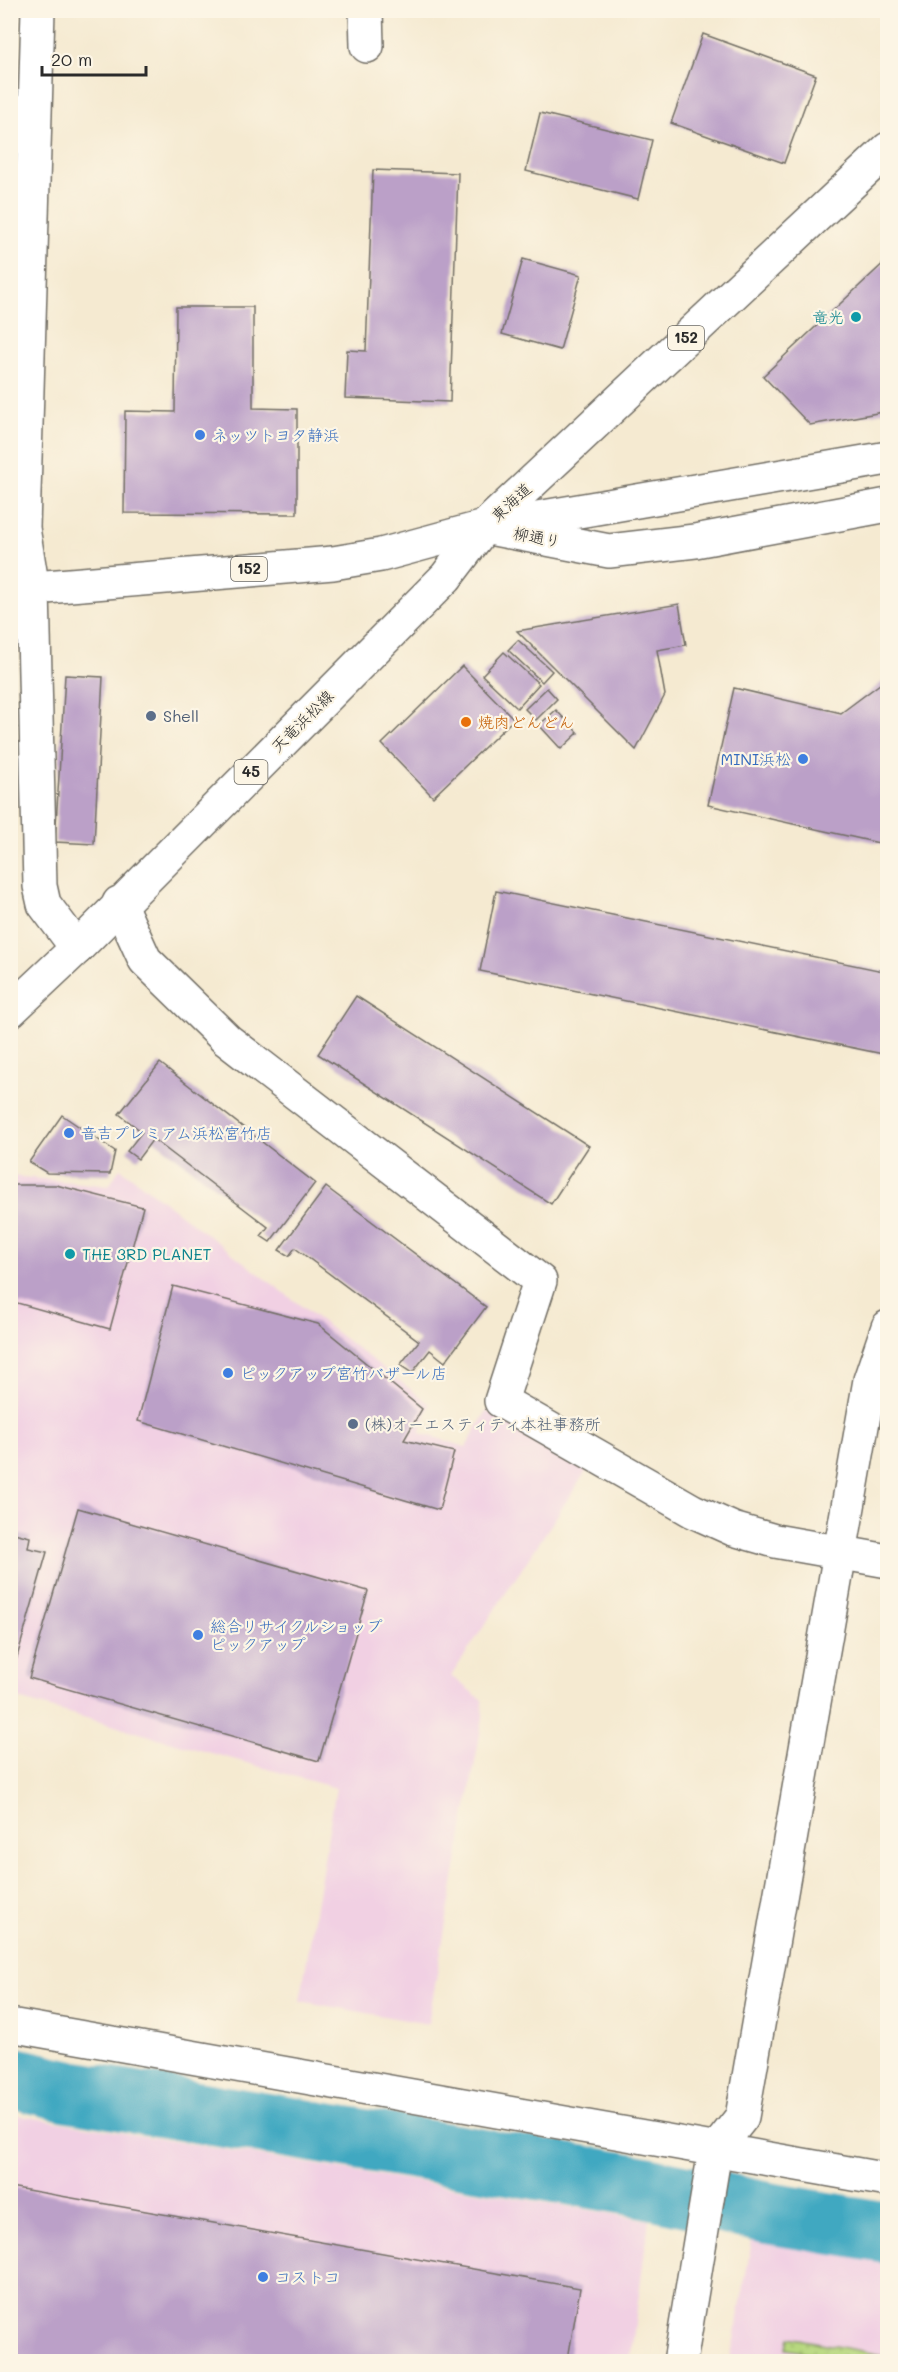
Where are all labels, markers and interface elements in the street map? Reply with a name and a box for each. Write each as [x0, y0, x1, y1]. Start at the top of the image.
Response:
scale bar [42, 39, 146, 77]
text: 20 m [51, 47, 92, 71]
place label: 竜光 [812, 306, 844, 327]
marker: 竜光 [849, 310, 863, 324]
road number: 152 [668, 326, 704, 350]
place label: ネッツトヨタ静浜 [212, 424, 339, 445]
marker: ネッツトヨタ静浜 [193, 428, 207, 442]
street label: 東海道 [486, 478, 535, 526]
street label: 柳通り [512, 522, 563, 551]
road number: 152 [231, 557, 267, 581]
street label: 天竜浜松線 [266, 685, 337, 756]
place label: Shell [163, 705, 199, 726]
marker: Shell [144, 709, 158, 723]
place label: 焼肉どんどん [478, 711, 575, 732]
marker: 焼肉どんどん [459, 715, 473, 729]
place label: MINI浜松 [720, 748, 791, 769]
marker: MINI浜松 [796, 752, 810, 766]
road number: 45 [234, 760, 268, 784]
place label: 音吉プレミアム浜松宮竹店 [81, 1122, 272, 1143]
marker: 音吉プレミアム浜松宮竹店 [62, 1126, 76, 1140]
place label: THE 3RD PLANET [82, 1243, 212, 1264]
marker: THE 3RD PLANET [63, 1247, 77, 1261]
place label: ピックアップ宮竹バザール店 [240, 1362, 447, 1383]
marker: ピックアップ宮竹バザール店 [221, 1366, 235, 1380]
place label: (株)オーエスティティ本社事務所 [365, 1413, 601, 1434]
marker: (株)オーエスティティ本社事務所 [346, 1417, 360, 1431]
place label: 総合リサイクルショップ ピックアップ [210, 1615, 383, 1654]
marker: 総合リサイクルショップ ピックアップ [191, 1628, 205, 1642]
place label: コストコ [275, 2266, 340, 2287]
marker: コストコ [256, 2270, 270, 2284]

